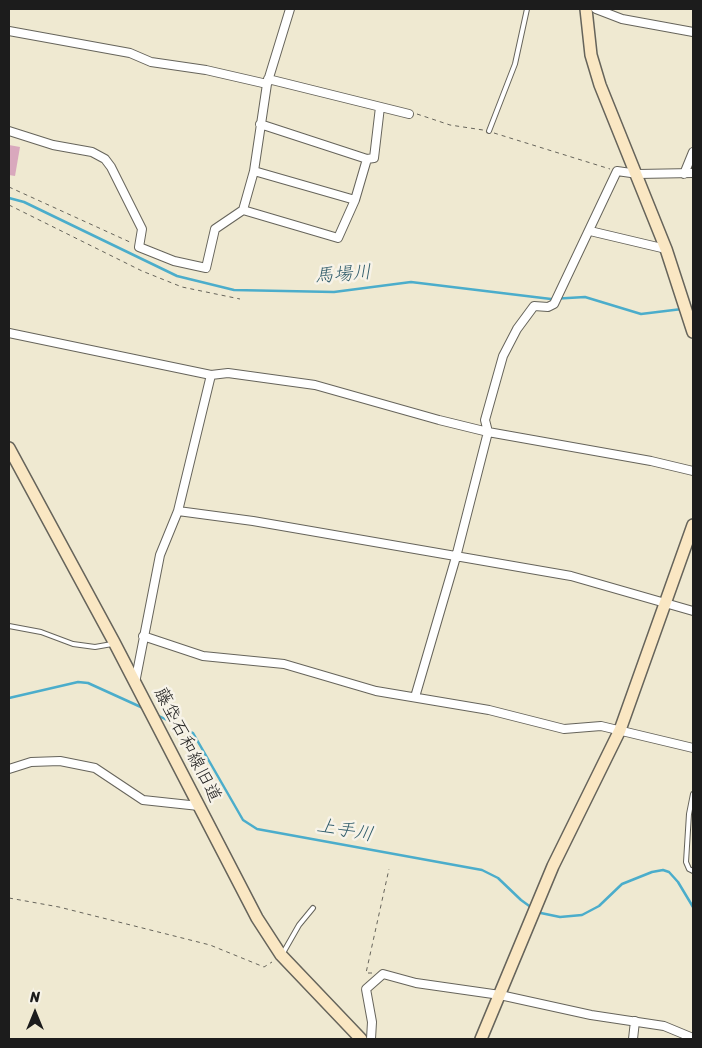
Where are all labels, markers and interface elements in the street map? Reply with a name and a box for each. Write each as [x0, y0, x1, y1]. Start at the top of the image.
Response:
water label: 馬場川 [314, 262, 372, 288]
street label: 藤垈石和線旧道 [149, 684, 225, 806]
water label: 上手川 [315, 815, 375, 847]
text: N [30, 985, 40, 1010]
north arrow [10, 988, 60, 1038]

